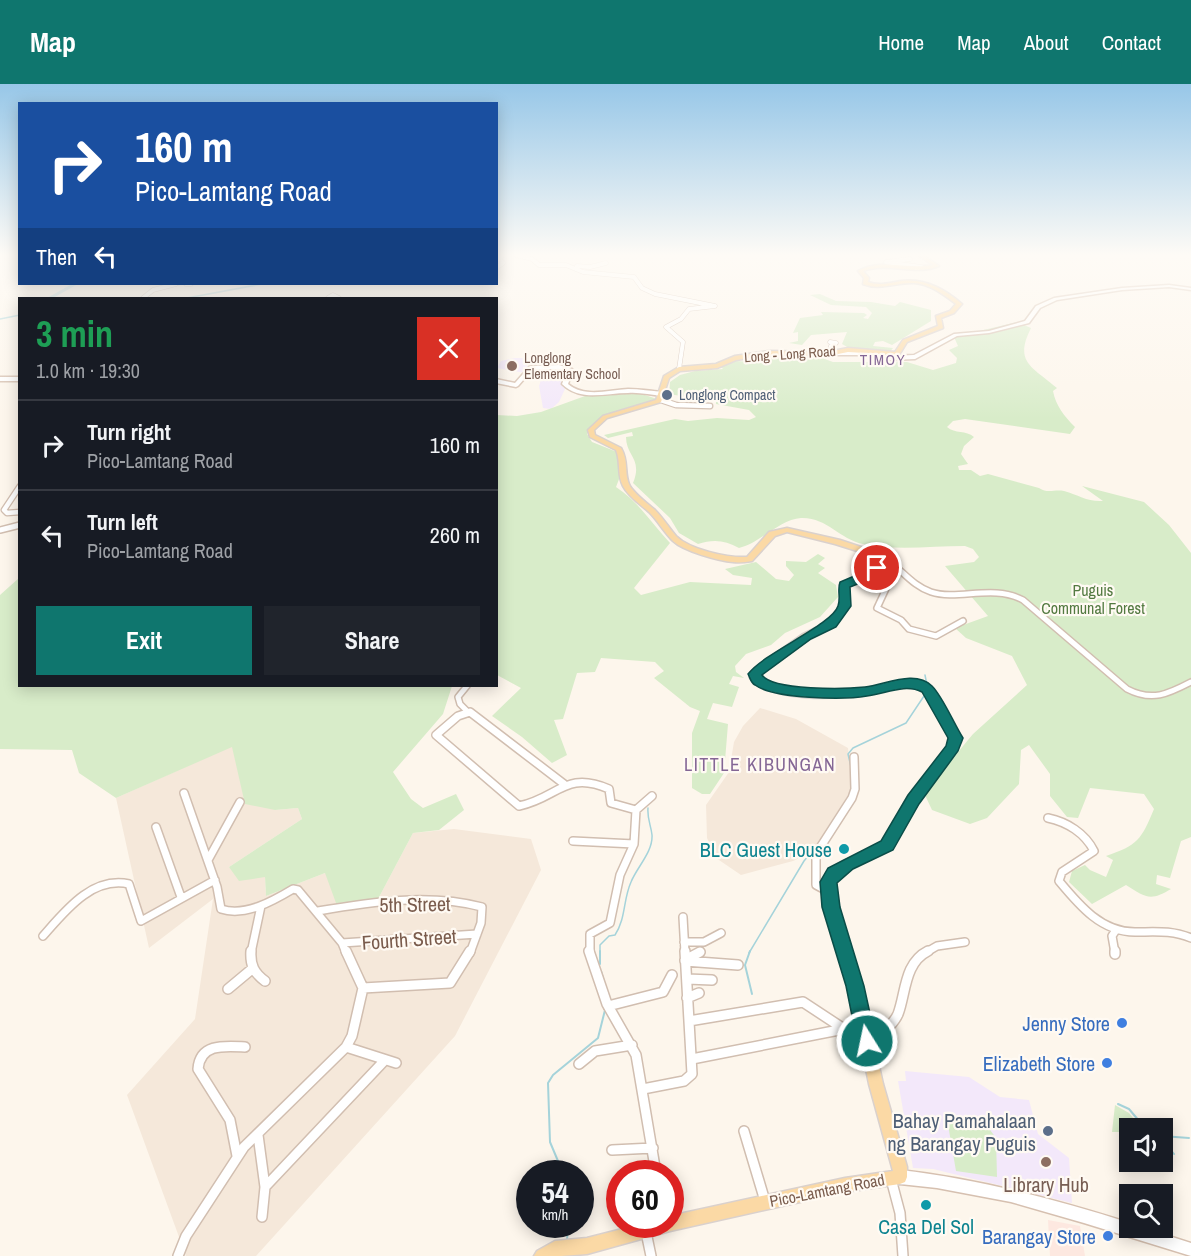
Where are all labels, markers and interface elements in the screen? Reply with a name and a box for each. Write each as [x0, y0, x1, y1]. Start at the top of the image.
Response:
text: Map [30, 23, 76, 61]
text: Home [878, 28, 924, 57]
text: Map [957, 28, 991, 57]
text: About [1024, 28, 1069, 57]
text: Contact [1102, 28, 1161, 57]
text: 160 m [135, 119, 233, 175]
icon: right [36, 126, 114, 204]
text: Pico-Lamtang Road [135, 173, 332, 209]
icon: left [89, 240, 122, 273]
text: Then [36, 242, 77, 272]
text: 3 min [36, 310, 113, 358]
button: close [417, 317, 480, 380]
street label: Long - Long Road [744, 342, 836, 366]
place label: Longlong Elementary School [524, 349, 620, 383]
district label: TIMOY [860, 349, 906, 370]
text: 1.0 km · 19:30 [36, 357, 140, 384]
marker: Longlong Elementary School [505, 359, 519, 373]
place label: Longlong Compact [679, 386, 775, 404]
marker: Longlong Compact [660, 388, 674, 402]
text: Turn right [87, 417, 171, 447]
icon: right [36, 429, 69, 462]
text: 160 m [430, 430, 480, 460]
text: Pico-Lamtang Road [87, 447, 233, 474]
text: Turn left [87, 507, 158, 537]
icon: left [36, 519, 69, 552]
text: 260 m [430, 520, 480, 550]
text: Pico-Lamtang Road [87, 537, 233, 564]
pin [851, 542, 902, 593]
icon: arrive [860, 551, 893, 584]
park label: Puguis Communal Forest [1041, 579, 1145, 619]
button: Exit [36, 606, 252, 675]
button: Share [264, 606, 480, 675]
district label: LITTLE KIBUNGAN [684, 752, 836, 777]
place label: BLC Guest House [700, 836, 832, 863]
marker: BLC Guest House [837, 842, 851, 856]
street label: 5th Street [379, 890, 451, 918]
street label: Fourth Street [361, 922, 458, 956]
position arrow [835, 1009, 899, 1073]
place label: Jenny Store [1022, 1010, 1110, 1037]
marker: Jenny Store [1115, 1016, 1129, 1030]
place label: Elizabeth Store [983, 1050, 1095, 1077]
marker: Elizabeth Store [1100, 1056, 1114, 1070]
place label: Bahay Pamahalaan ng Barangay Puguis [887, 1107, 1036, 1157]
map controls [1119, 1118, 1173, 1238]
button: sound [1119, 1118, 1173, 1172]
marker: Bahay Pamahalaan ng Barangay Puguis [1041, 1124, 1055, 1138]
marker: Library Hub [1039, 1155, 1053, 1169]
speed limit sign: 60 [606, 1160, 684, 1238]
street label: Pico-Lamtang Road [768, 1168, 886, 1212]
place label: Library Hub [1003, 1171, 1089, 1198]
text: 54 [541, 1172, 569, 1212]
button: search [1119, 1184, 1173, 1238]
marker: Casa Del Sol [919, 1198, 933, 1212]
text: km/h [542, 1204, 568, 1225]
place label: Casa Del Sol [878, 1213, 974, 1240]
place label: Barangay Store [982, 1223, 1096, 1250]
marker: Barangay Store [1101, 1229, 1115, 1243]

